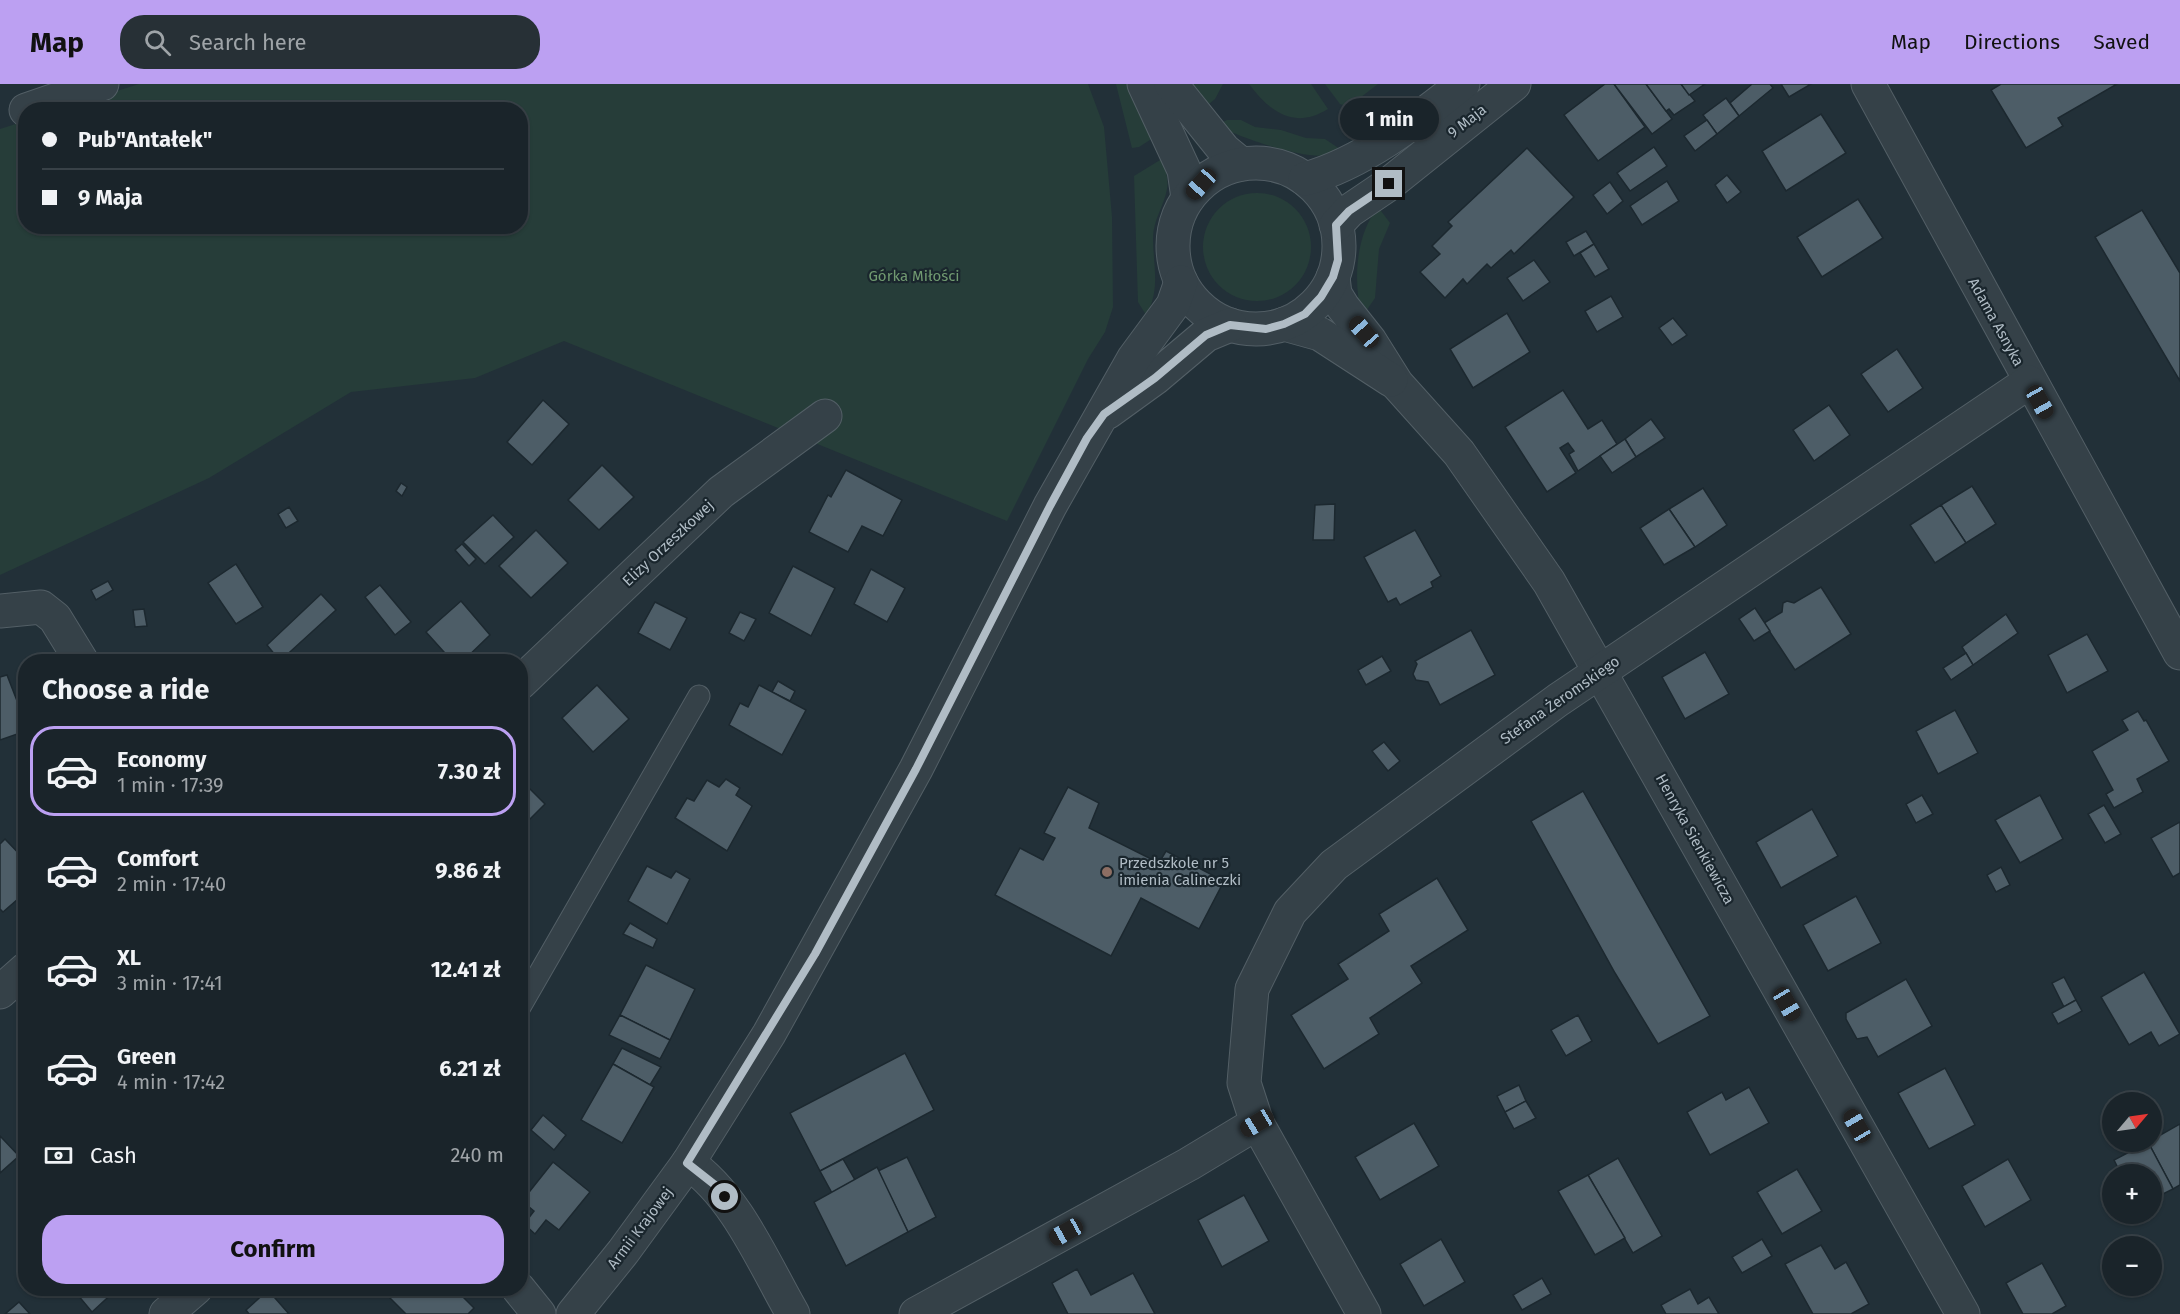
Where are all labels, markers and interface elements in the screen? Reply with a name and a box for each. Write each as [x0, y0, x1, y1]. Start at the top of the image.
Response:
search box [120, 15, 540, 69]
text: Map [30, 26, 84, 59]
icon: search [141, 26, 174, 59]
text: Search here [189, 29, 307, 56]
text: Map [1891, 29, 1931, 55]
text: Directions [1964, 29, 2060, 55]
text: Saved [2093, 29, 2150, 55]
callout: 1 min [1340, 97, 1438, 139]
street label: 9 Maja [1444, 100, 1490, 142]
text: 1 min [1365, 107, 1414, 131]
text: Pub"Antałek" [78, 126, 212, 153]
car [1182, 165, 1220, 203]
route end [1375, 170, 1402, 197]
text: 9 Maja [78, 184, 143, 211]
park label: Górka Miłości [868, 267, 960, 285]
street label: Adama Asnyka [1964, 275, 2028, 369]
car [1345, 313, 1383, 351]
car [2023, 382, 2057, 422]
street label: Elizy Orzeszkowej [619, 496, 717, 590]
street label: Stefana Żeromskiego [1497, 652, 1623, 748]
text: Choose a ride [42, 674, 209, 706]
icon: car [45, 744, 99, 798]
text: Economy [117, 746, 206, 773]
text: 7.30 zł [438, 758, 501, 785]
street label: Henryka Sienkiewicza [1652, 771, 1738, 907]
text: 1 min · 17:39 [117, 773, 224, 797]
icon: car [45, 843, 99, 897]
text: Comfort [117, 845, 198, 872]
place label: Przedszkole nr 5 imienia Calineczki [1119, 854, 1241, 889]
text: 9.86 zł [435, 857, 501, 884]
marker: Przedszkole nr 5 imienia Calineczki [1100, 865, 1114, 879]
text: 2 min · 17:40 [117, 872, 226, 896]
icon: car [45, 942, 99, 996]
text: XL [117, 944, 141, 971]
text: 12.41 zł [431, 956, 501, 983]
text: 3 min · 17:41 [117, 971, 223, 995]
car [1770, 984, 1804, 1024]
icon: car [45, 1041, 99, 1095]
text: Green [117, 1043, 176, 1070]
text: 6.21 zł [439, 1055, 501, 1082]
text: 4 min · 17:42 [117, 1070, 225, 1094]
north arrow [2102, 1092, 2162, 1152]
map controls [2102, 1092, 2162, 1296]
car [1237, 1106, 1277, 1140]
car [1840, 1106, 1874, 1146]
icon: cash [42, 1139, 75, 1172]
text: Cash [90, 1142, 137, 1169]
text: 240 m [450, 1143, 504, 1167]
button: + [2102, 1164, 2162, 1224]
street label: Armii Krajowej [603, 1183, 677, 1273]
route start [711, 1183, 738, 1210]
button: Confirm [42, 1215, 504, 1284]
car [1046, 1215, 1086, 1249]
button: − [2102, 1236, 2162, 1296]

